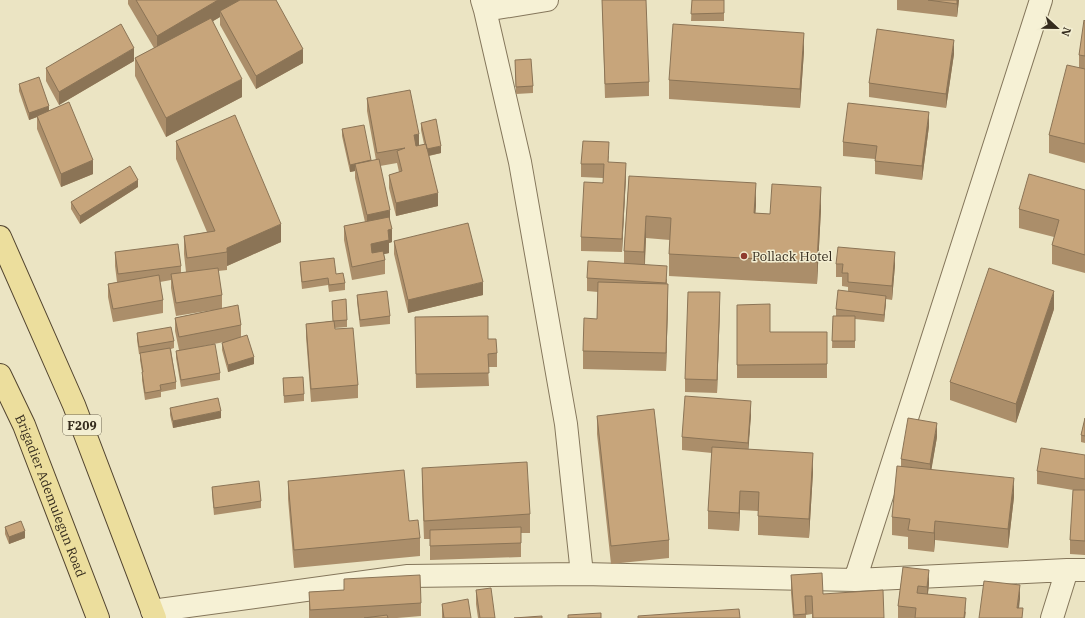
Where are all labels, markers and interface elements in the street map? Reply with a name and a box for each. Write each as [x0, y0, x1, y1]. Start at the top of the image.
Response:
north arrow [1037, 8, 1077, 48]
text: N [1058, 25, 1074, 39]
place label: Pollack Hotel [752, 248, 833, 265]
marker: Pollack Hotel [739, 251, 749, 261]
street label: Brigadier Ademulegun Road [12, 411, 90, 579]
road number: F209 [63, 415, 101, 435]

